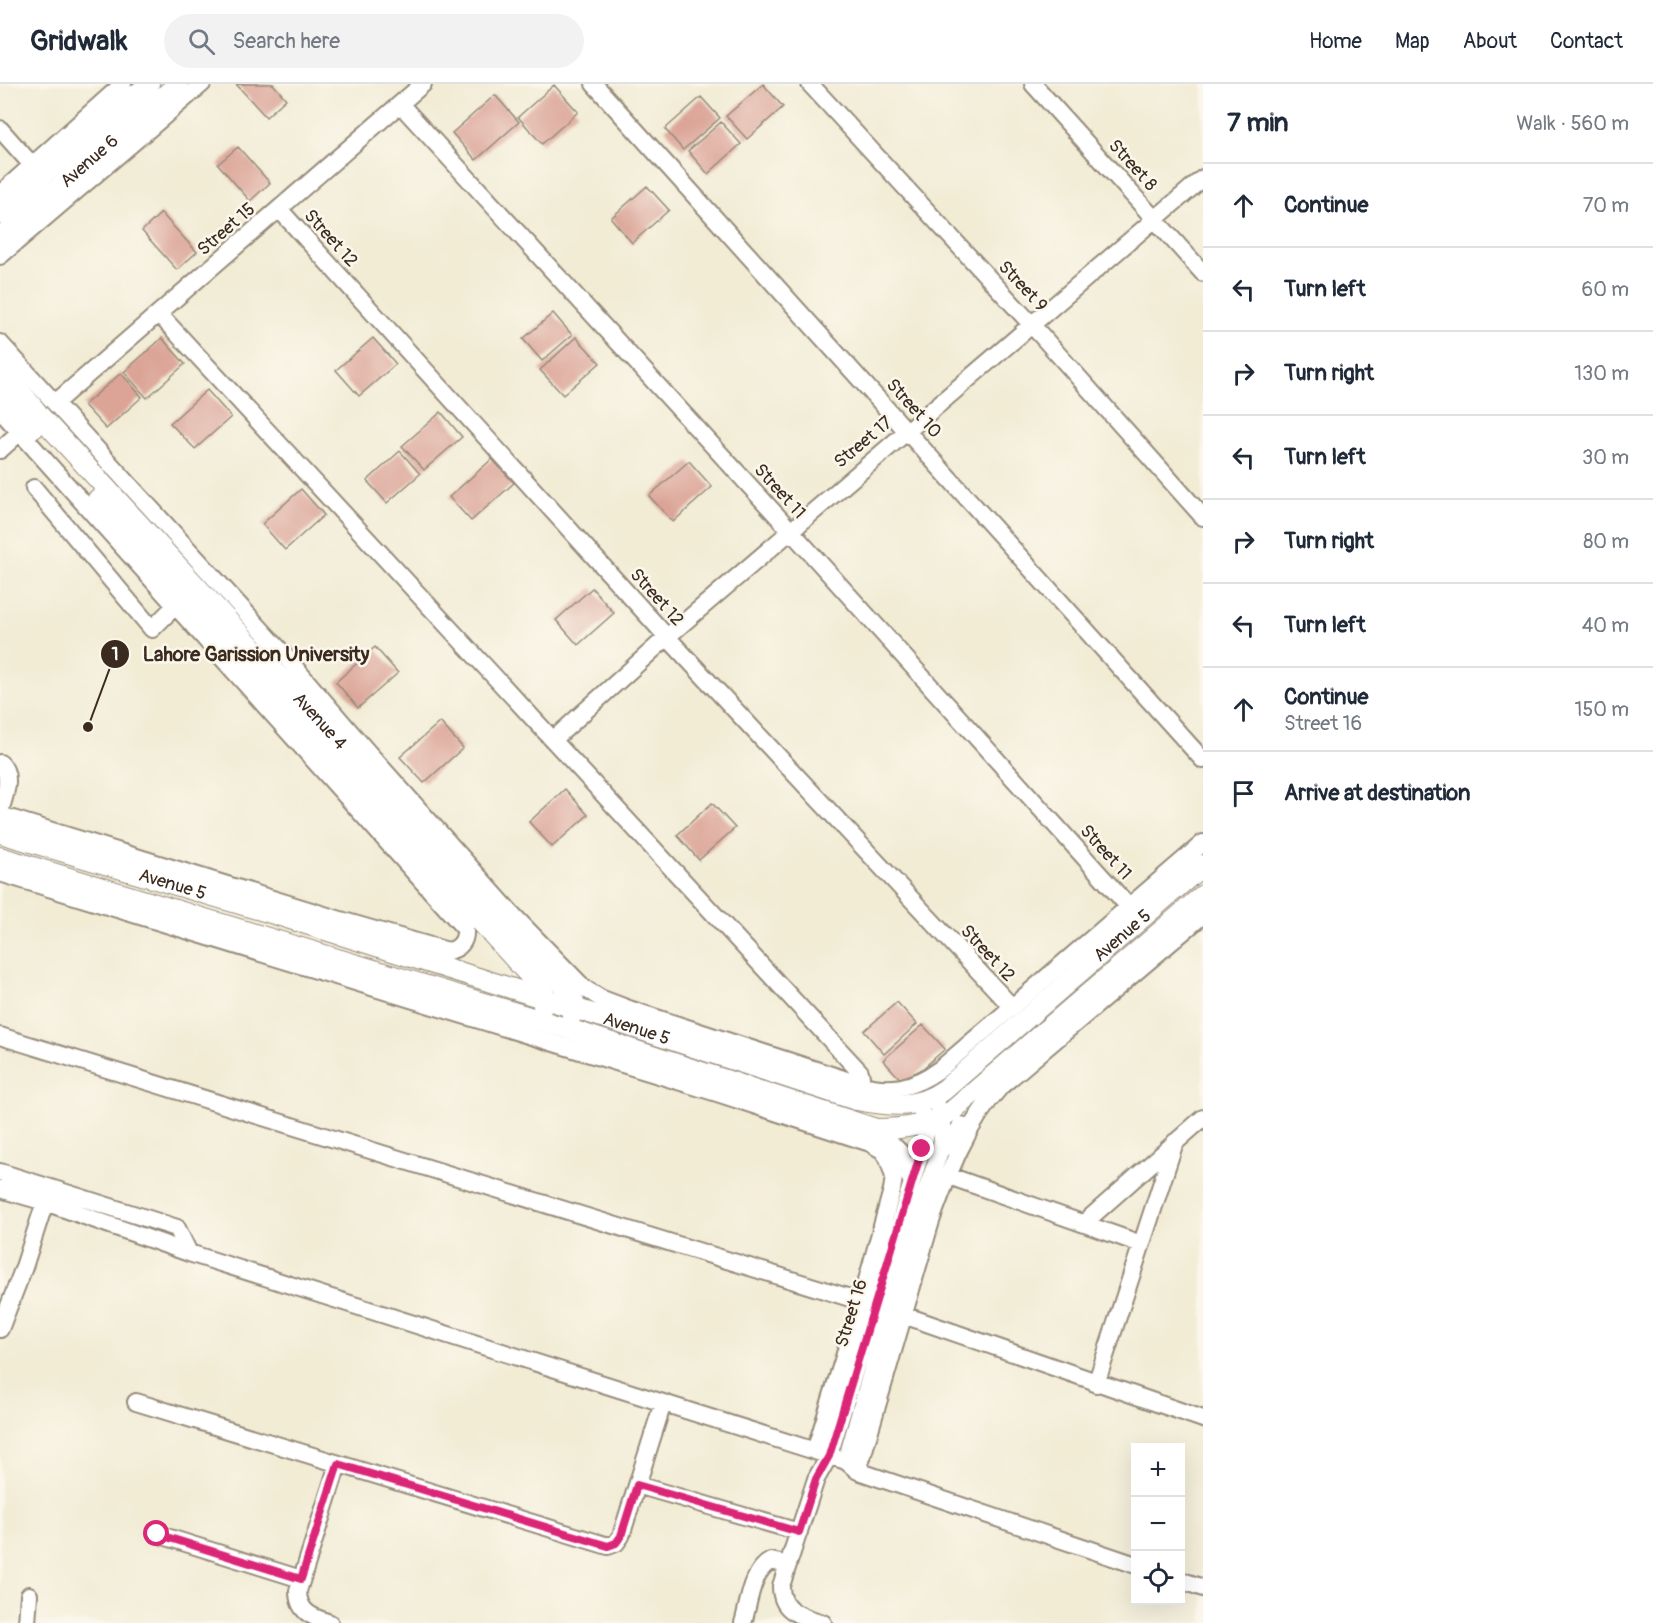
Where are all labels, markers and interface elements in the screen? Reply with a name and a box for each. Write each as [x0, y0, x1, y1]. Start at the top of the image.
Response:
search box [164, 14, 584, 68]
text: Gridwalk [30, 24, 128, 59]
icon: search [185, 25, 218, 58]
text: Search here [233, 27, 340, 55]
text: Home [1309, 28, 1362, 55]
text: Map [1395, 28, 1430, 55]
text: About [1463, 28, 1517, 55]
text: Contact [1550, 28, 1623, 55]
text: 7 min [1227, 107, 1289, 139]
text: Walk · 560 m [1516, 111, 1629, 136]
street label: Avenue 6 [56, 130, 123, 193]
street label: Street 8 [1103, 135, 1162, 196]
icon: ahead [1227, 189, 1260, 222]
text: Continue [1284, 191, 1368, 219]
text: 70 m [1583, 193, 1629, 218]
street label: Street 15 [193, 198, 260, 261]
street label: Street 12 [299, 205, 363, 272]
street label: Street 9 [993, 256, 1052, 317]
icon: left [1227, 273, 1260, 306]
text: Turn left [1284, 275, 1366, 303]
text: 60 m [1582, 277, 1629, 302]
icon: right [1227, 357, 1260, 390]
text: Turn right [1284, 359, 1374, 387]
text: 130 m [1574, 361, 1629, 386]
street label: Street 10 [881, 374, 946, 443]
street label: Street 17 [829, 411, 898, 473]
icon: left [1227, 441, 1260, 474]
text: Turn left [1284, 443, 1366, 471]
text: 30 m [1582, 445, 1629, 470]
street label: Street 11 [749, 459, 811, 524]
icon: right [1227, 525, 1260, 558]
text: Turn right [1284, 527, 1374, 555]
text: 80 m [1583, 529, 1629, 554]
street label: Street 12 [625, 564, 689, 631]
icon: left [1227, 609, 1260, 642]
text: Turn left [1284, 611, 1366, 639]
text: 40 m [1582, 613, 1629, 638]
callout: Lahore Garission University [100, 635, 381, 673]
text: Lahore Garission University [143, 642, 370, 667]
text: 1 [111, 643, 119, 666]
text: Continue [1284, 683, 1368, 711]
street label: Avenue 4 [288, 688, 352, 755]
icon: ahead [1227, 693, 1260, 726]
text: 150 m [1575, 697, 1629, 722]
text: Street 16 [1284, 711, 1362, 736]
icon: arrive [1227, 777, 1260, 810]
text: Arrive at destination [1284, 779, 1470, 807]
street label: Street 11 [1075, 820, 1137, 885]
street label: Avenue 5 [136, 864, 209, 905]
street label: Avenue 5 [1089, 904, 1156, 967]
street label: Street 12 [955, 920, 1020, 987]
street label: Avenue 5 [600, 1007, 673, 1051]
route end [908, 1135, 934, 1161]
street label: Street 16 [830, 1276, 873, 1350]
map controls [1131, 1443, 1185, 1605]
button: + [1131, 1443, 1185, 1497]
button: − [1131, 1497, 1185, 1551]
route start [143, 1520, 169, 1546]
button: locate [1131, 1551, 1185, 1605]

